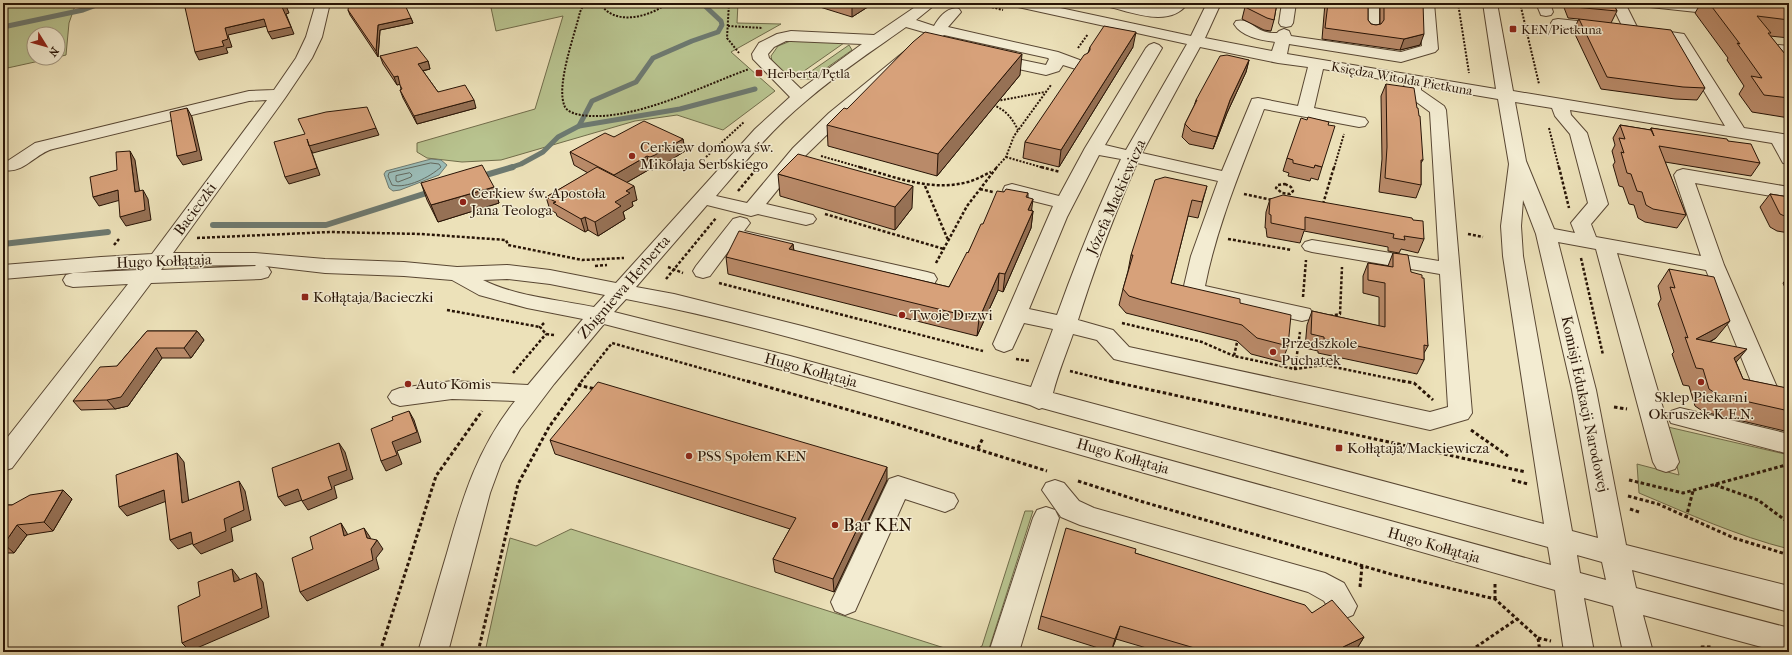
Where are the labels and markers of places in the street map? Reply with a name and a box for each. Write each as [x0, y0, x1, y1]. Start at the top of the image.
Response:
place label: KEN/Pietkuna [1521, 22, 1603, 37]
marker: KEN/Pietkuna [1508, 24, 1518, 34]
place label: Herberta/Pętla [767, 66, 851, 81]
marker: Herberta/Pętla [754, 68, 764, 78]
place label: Cerkiew domowa św. Mikołaja Serbskiego [640, 138, 773, 173]
marker: Cerkiew domowa św. Mikołaja Serbskiego [627, 151, 637, 161]
place label: Cerkiew św. Apostoła Jana Teologa [470, 184, 607, 219]
marker: Cerkiew św. Apostoła Jana Teologa [458, 197, 468, 207]
place label: Kołłątaja/Bacieczki [313, 288, 434, 306]
marker: Kołłątaja/Bacieczki [300, 292, 310, 302]
place label: Twoje Drzwi [910, 306, 993, 324]
marker: Twoje Drzwi [897, 310, 907, 320]
place label: Przedszkole Puchatek [1281, 334, 1358, 369]
marker: Przedszkole Puchatek [1268, 347, 1278, 357]
place label: Auto Komis [415, 375, 491, 393]
marker: Sklep Piekarni Okruszek K.E.N. [1696, 377, 1706, 387]
marker: Auto Komis [403, 379, 413, 389]
place label: Sklep Piekarni Okruszek K.E.N. [1648, 388, 1754, 423]
place label: Kołłątaja/Mackiewicza [1347, 439, 1490, 457]
marker: Kołłątaja/Mackiewicza [1334, 443, 1344, 453]
place label: PSS Społem KEN [697, 447, 807, 465]
marker: PSS Społem KEN [684, 451, 694, 461]
place label: Bar KEN [843, 515, 913, 536]
marker: Bar KEN [830, 520, 840, 530]

